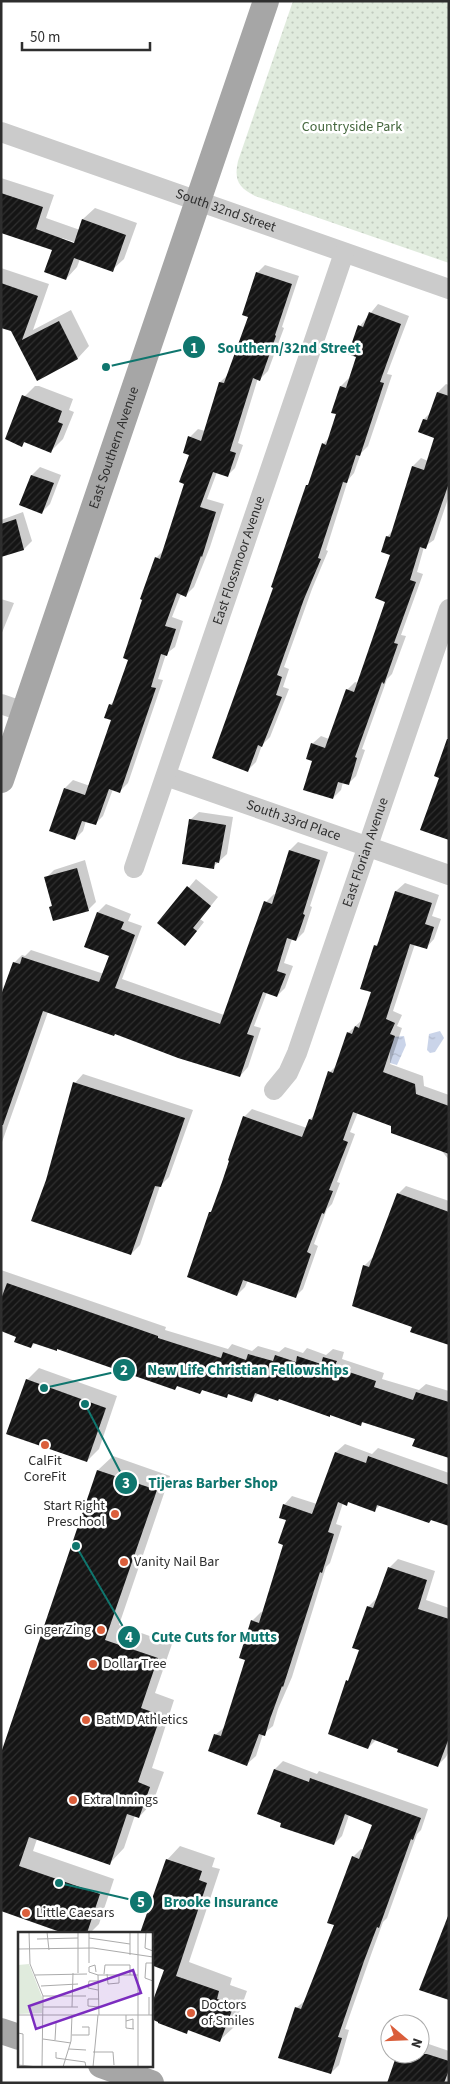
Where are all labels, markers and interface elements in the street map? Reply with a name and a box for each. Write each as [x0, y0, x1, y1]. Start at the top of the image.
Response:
scale bar [22, 20, 150, 52]
text: 50 m [30, 27, 60, 48]
park label: Countryside Park [302, 117, 402, 137]
street label: South 32nd Street [173, 184, 279, 238]
callout: Southern/32nd Street [182, 332, 370, 362]
text: 1 [190, 338, 198, 359]
text: Southern/32nd Street [217, 338, 361, 359]
street label: East Southern Avenue [84, 384, 144, 512]
street label: East Flossmoor Avenue [208, 493, 270, 628]
street label: South 33rd Place [244, 795, 343, 846]
street label: East Florian Avenue [338, 795, 394, 910]
callout: New Life Christian Fellowships [112, 1355, 358, 1385]
text: 2 [120, 1360, 128, 1381]
text: New Life Christian Fellowships [147, 1360, 349, 1381]
marker: CalFit CoreFit [39, 1439, 51, 1451]
place label: CalFit CoreFit [24, 1451, 66, 1487]
callout: Tijeras Barber Shop [113, 1468, 288, 1498]
text: 3 [122, 1473, 130, 1494]
text: Tijeras Barber Shop [148, 1473, 278, 1494]
place label: Start Right Preschool [43, 1496, 105, 1532]
marker: Start Right Preschool [109, 1508, 121, 1520]
place label: Vanity Nail Bar [134, 1552, 219, 1572]
marker: Vanity Nail Bar [118, 1556, 130, 1568]
place label: Ginger Zing [24, 1620, 91, 1640]
callout: Cute Cuts for Mutts [117, 1622, 287, 1652]
marker: Ginger Zing [95, 1624, 107, 1636]
text: 4 [125, 1627, 133, 1648]
text: Cute Cuts for Mutts [151, 1627, 277, 1648]
place label: Dollar Tree [103, 1654, 167, 1674]
marker: Dollar Tree [87, 1658, 99, 1670]
place label: BatMD Athletics [96, 1710, 188, 1730]
marker: BatMD Athletics [80, 1714, 92, 1726]
place label: Extra Innings [83, 1790, 158, 1810]
marker: Extra Innings [67, 1794, 79, 1806]
callout: Brooke Insurance [128, 1887, 288, 1917]
text: 5 [137, 1892, 145, 1913]
text: Brooke Insurance [164, 1892, 279, 1913]
place label: Little Caesars [36, 1903, 114, 1923]
marker: Little Caesars [20, 1907, 32, 1919]
inset map [18, 1932, 152, 2066]
place label: Doctors of Smiles [201, 1995, 254, 2031]
marker: Doctors of Smiles [185, 2007, 197, 2019]
north arrow [380, 2014, 430, 2064]
text: N [405, 2035, 427, 2051]

